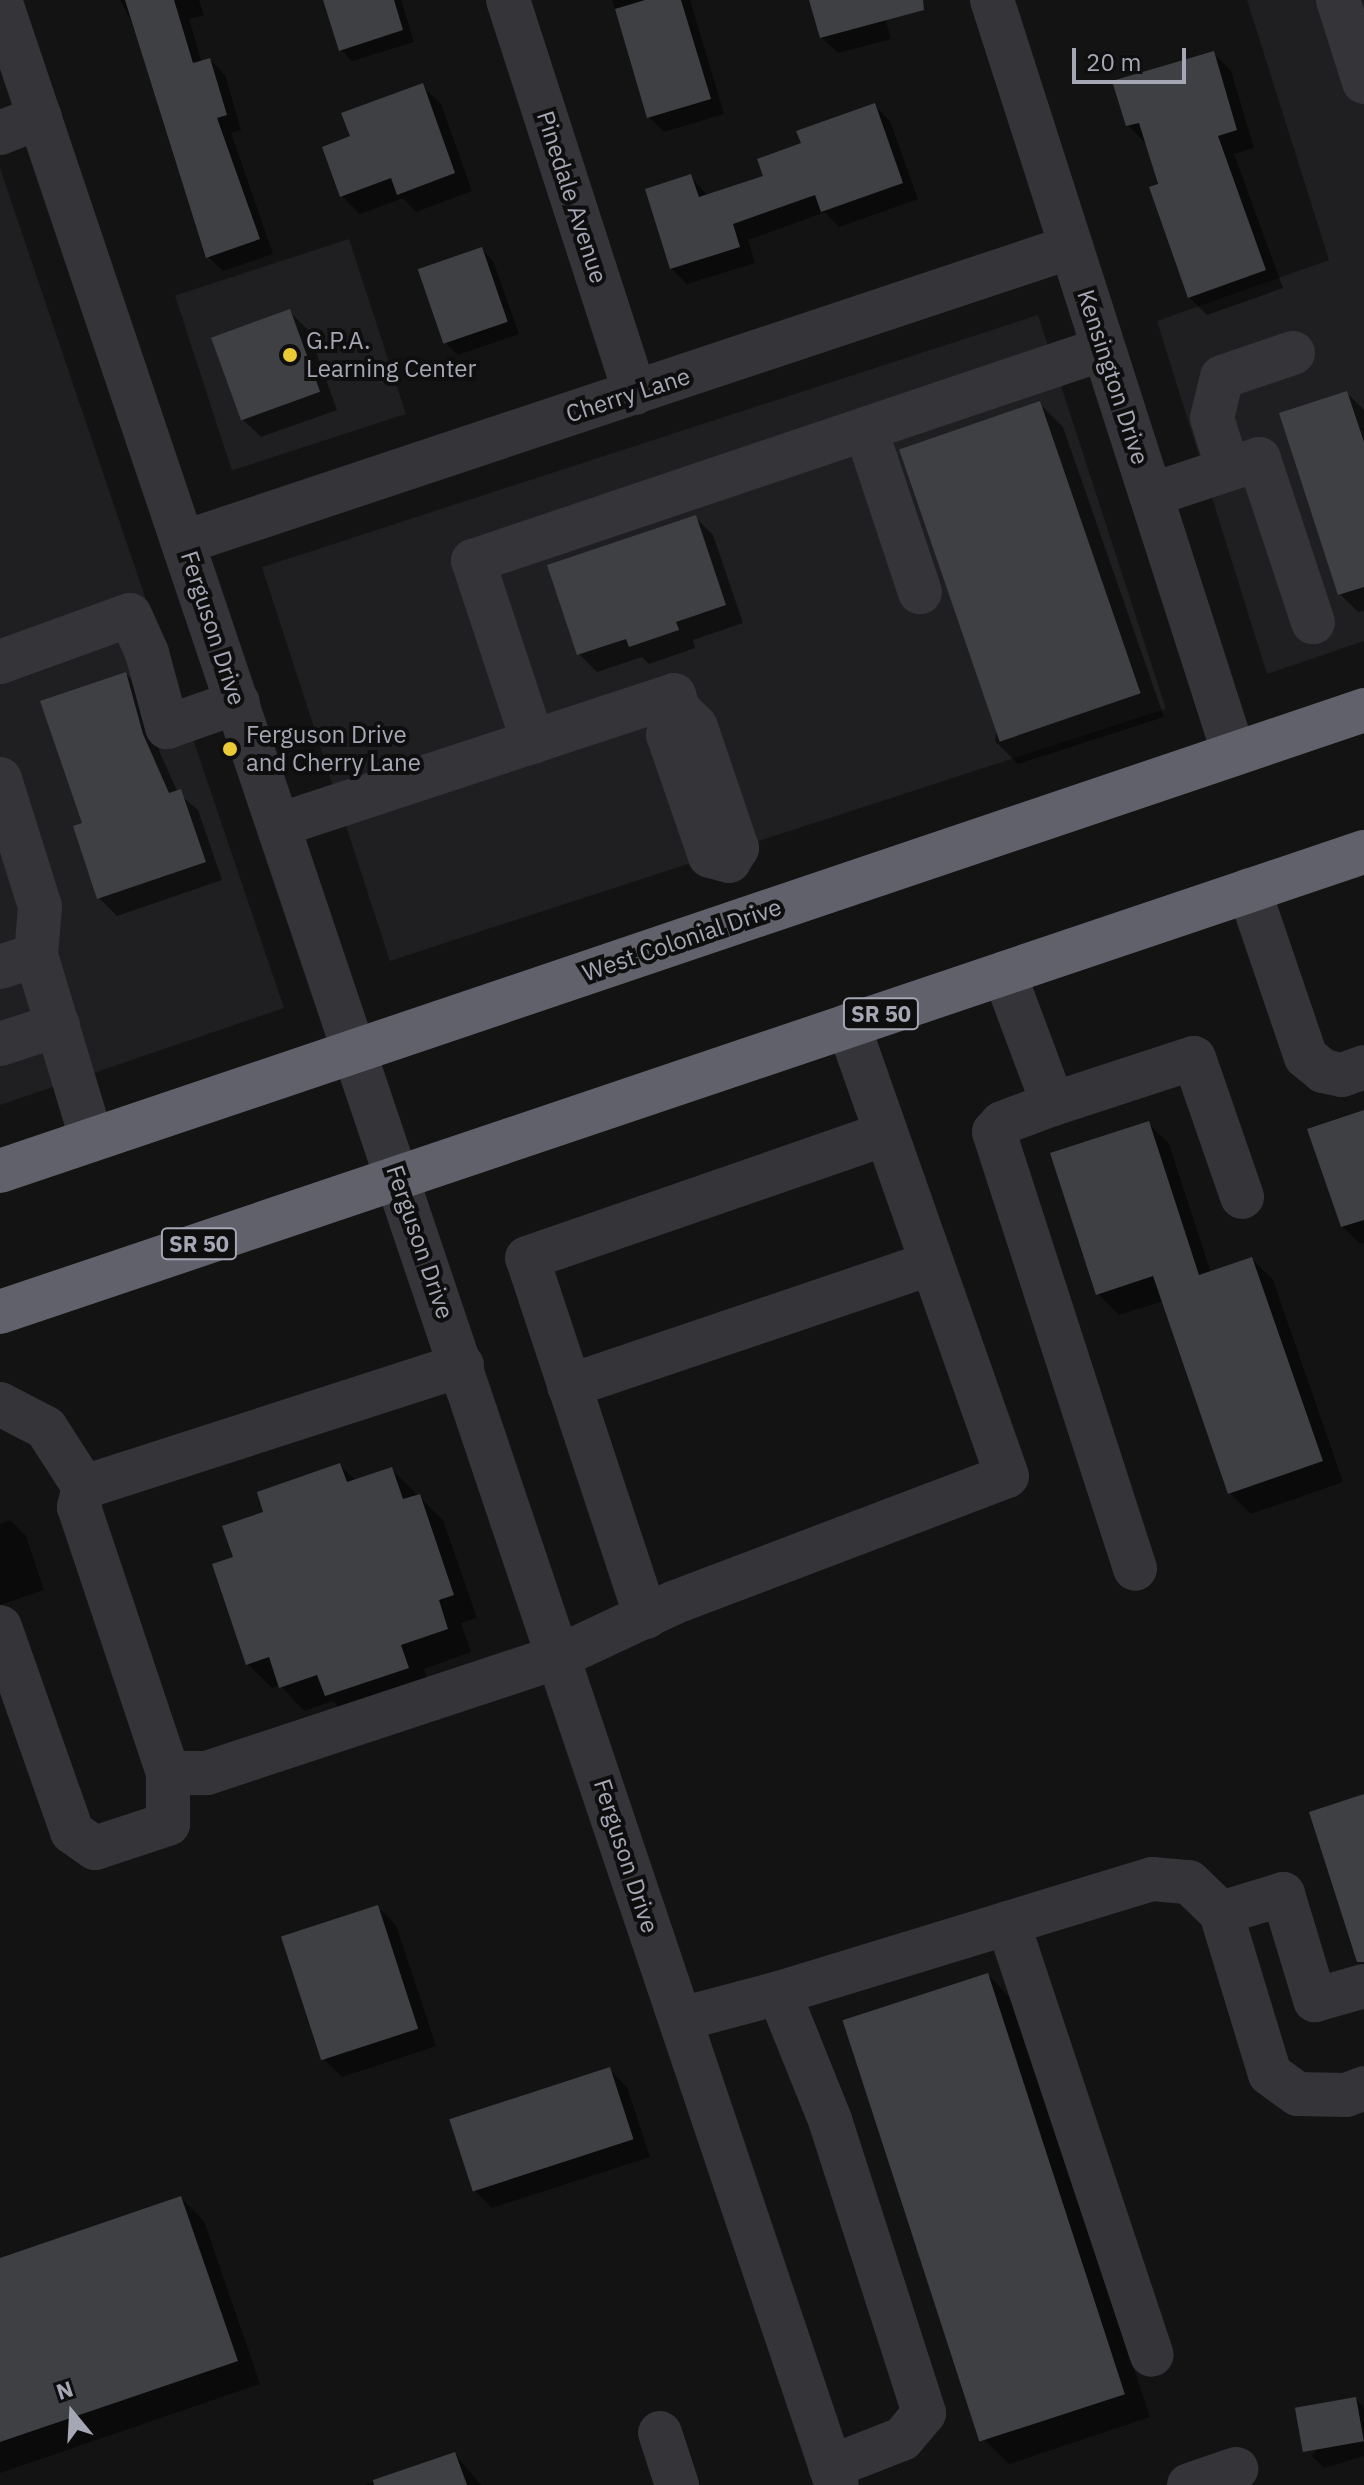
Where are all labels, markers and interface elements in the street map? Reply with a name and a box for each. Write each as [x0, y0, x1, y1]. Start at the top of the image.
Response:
scale bar [1076, 32, 1190, 82]
text: 20 m [1086, 46, 1141, 78]
street label: Pinedale Avenue [531, 107, 613, 287]
street label: Kensington Drive [1071, 286, 1155, 468]
place label: G.P.A. Learning Center [306, 327, 476, 383]
marker: G.P.A. Learning Center [281, 346, 299, 364]
street label: Cherry Lane [562, 361, 694, 429]
street label: Ferguson Drive [174, 547, 252, 709]
place label: Ferguson Drive and Cherry Lane [246, 721, 421, 777]
marker: Ferguson Drive and Cherry Lane [221, 740, 239, 758]
street label: West Colonial Drive [579, 892, 785, 988]
road number: SR 50 [841, 996, 921, 1032]
street label: Ferguson Drive [380, 1161, 460, 1323]
road number: SR 50 [159, 1226, 239, 1262]
street label: Ferguson Drive [587, 1775, 665, 1937]
north arrow [32, 2373, 112, 2453]
text: N [52, 2373, 76, 2406]

